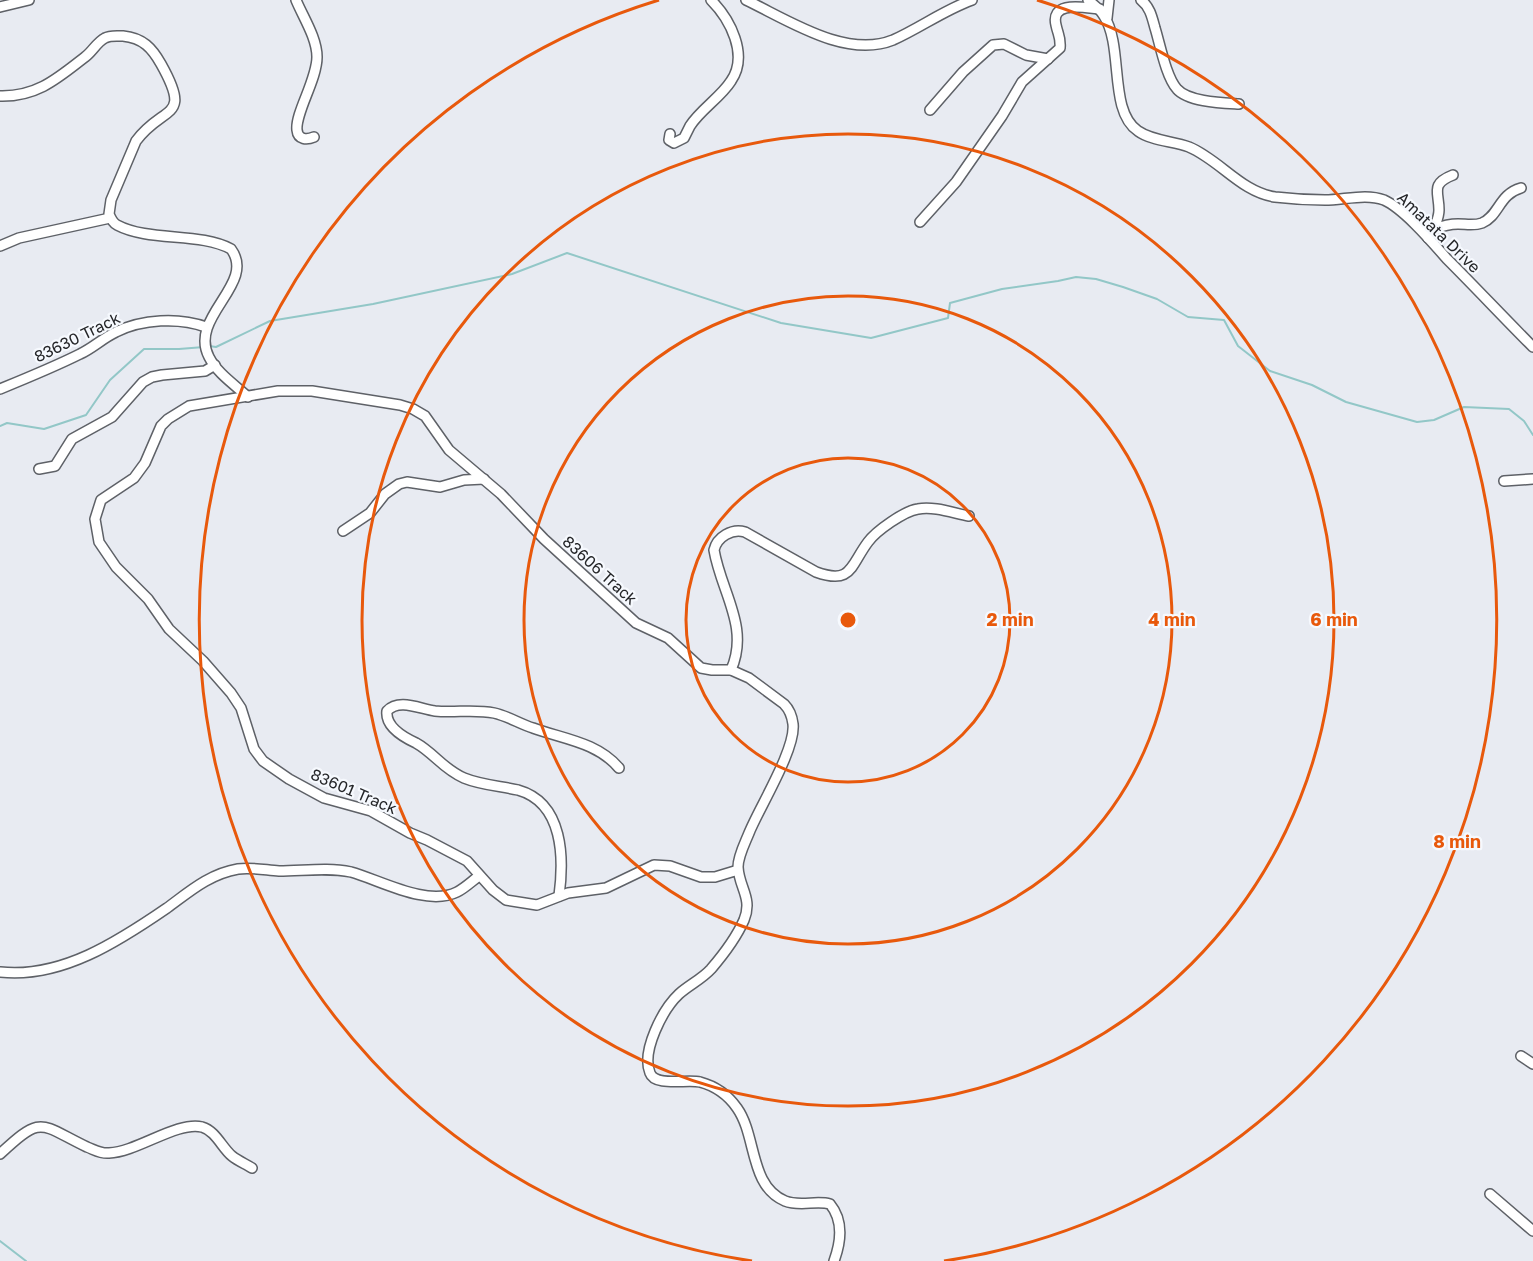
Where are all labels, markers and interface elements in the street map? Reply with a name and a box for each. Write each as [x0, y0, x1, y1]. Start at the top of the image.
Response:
street label: Amatata Drive [1393, 187, 1485, 277]
street label: 83630 Track [31, 308, 123, 366]
street label: 83606 Track [558, 531, 642, 609]
text: 2 min [986, 608, 1034, 630]
text: 4 min [1148, 608, 1196, 630]
text: 6 min [1310, 608, 1358, 630]
centre of rings [838, 610, 858, 630]
street label: 83601 Track [308, 764, 400, 818]
text: 8 min [1433, 830, 1481, 852]

